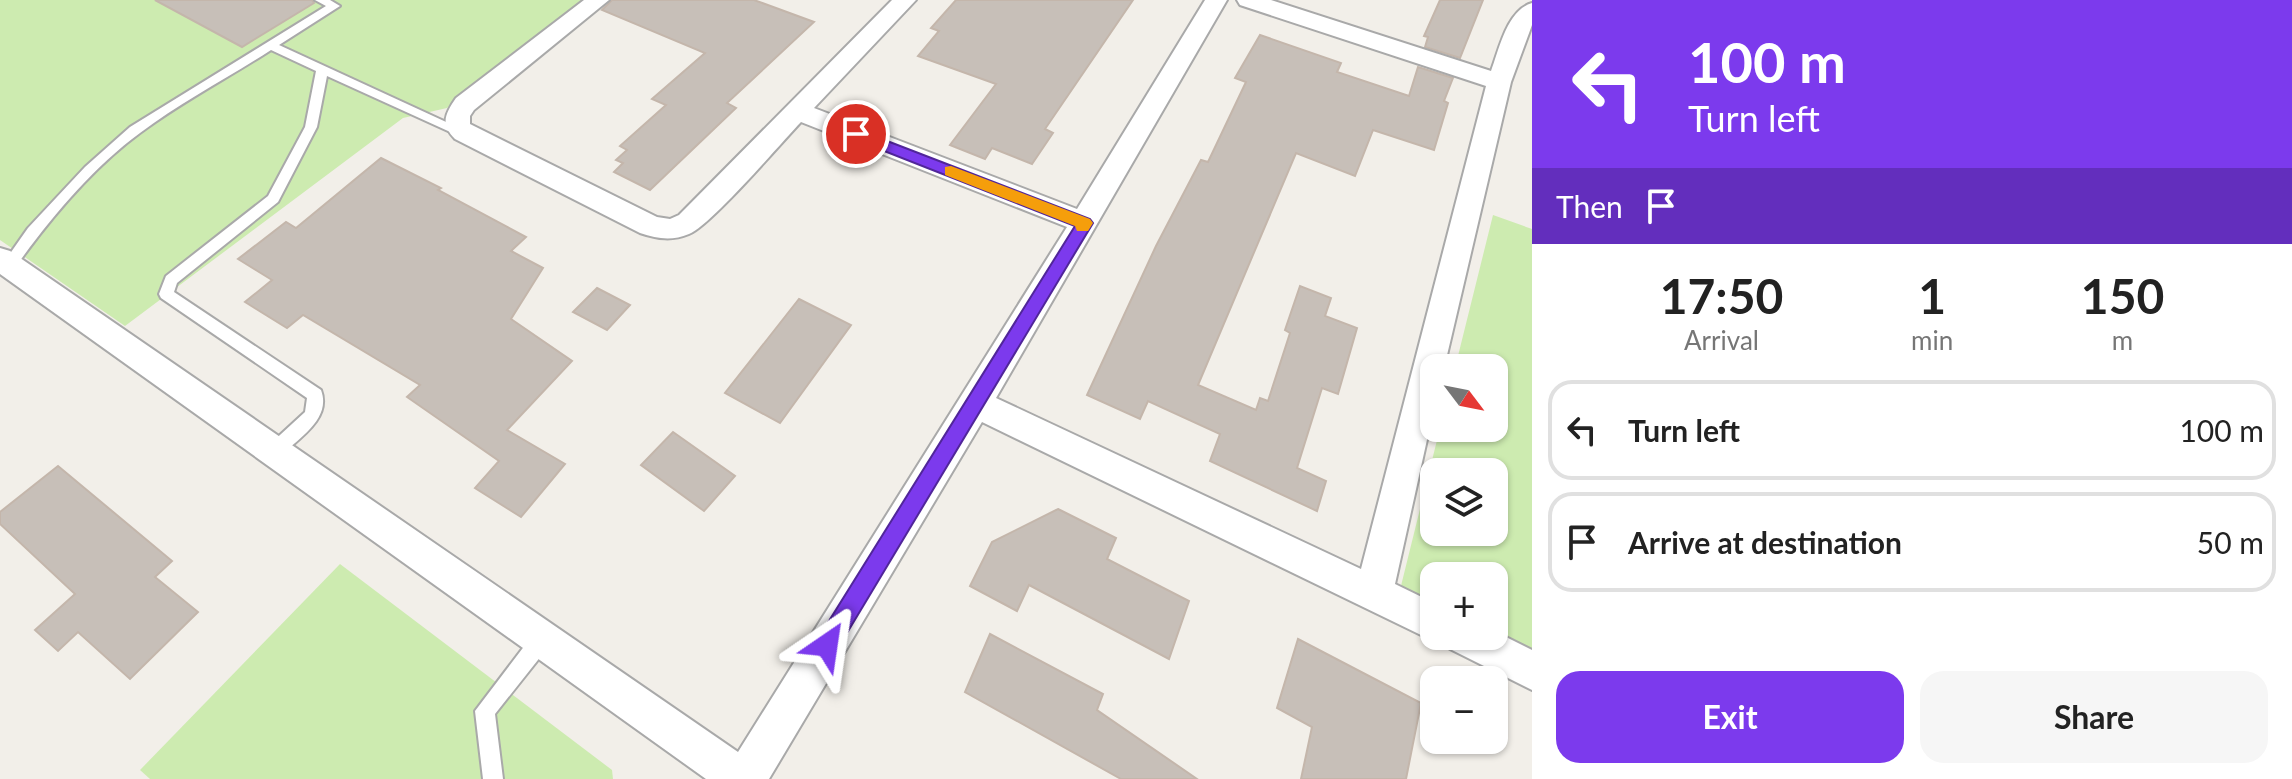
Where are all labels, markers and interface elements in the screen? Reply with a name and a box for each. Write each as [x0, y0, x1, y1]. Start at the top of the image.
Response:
text: 100 m [1688, 28, 1846, 95]
icon: left [1556, 32, 1660, 136]
text: Turn left [1688, 96, 1820, 140]
pin [822, 100, 890, 168]
icon: arrive [834, 112, 878, 156]
icon: arrive [1639, 184, 1683, 228]
text: Then [1556, 188, 1623, 224]
text: 17:50 [1660, 267, 1783, 324]
text: 1 [1918, 267, 1946, 324]
text: 150 [2081, 267, 2164, 324]
text: Arrival [1684, 324, 1759, 356]
text: min [1911, 324, 1953, 356]
text: m [2112, 324, 2133, 356]
north arrow [1420, 354, 1508, 442]
map controls [1420, 354, 1508, 754]
icon: left [1560, 408, 1604, 452]
text: Turn left [1628, 412, 1740, 448]
text: 100 m [2179, 412, 2264, 448]
button: layers [1420, 458, 1508, 546]
icon: arrive [1560, 520, 1604, 564]
text: Arrive at destination [1628, 524, 1902, 560]
text: 50 m [2197, 524, 2264, 560]
button: + [1420, 562, 1508, 650]
position arrow [785, 603, 869, 687]
button: − [1420, 666, 1508, 754]
button: Exit [1556, 671, 1904, 763]
button: Share [1920, 671, 2268, 763]

